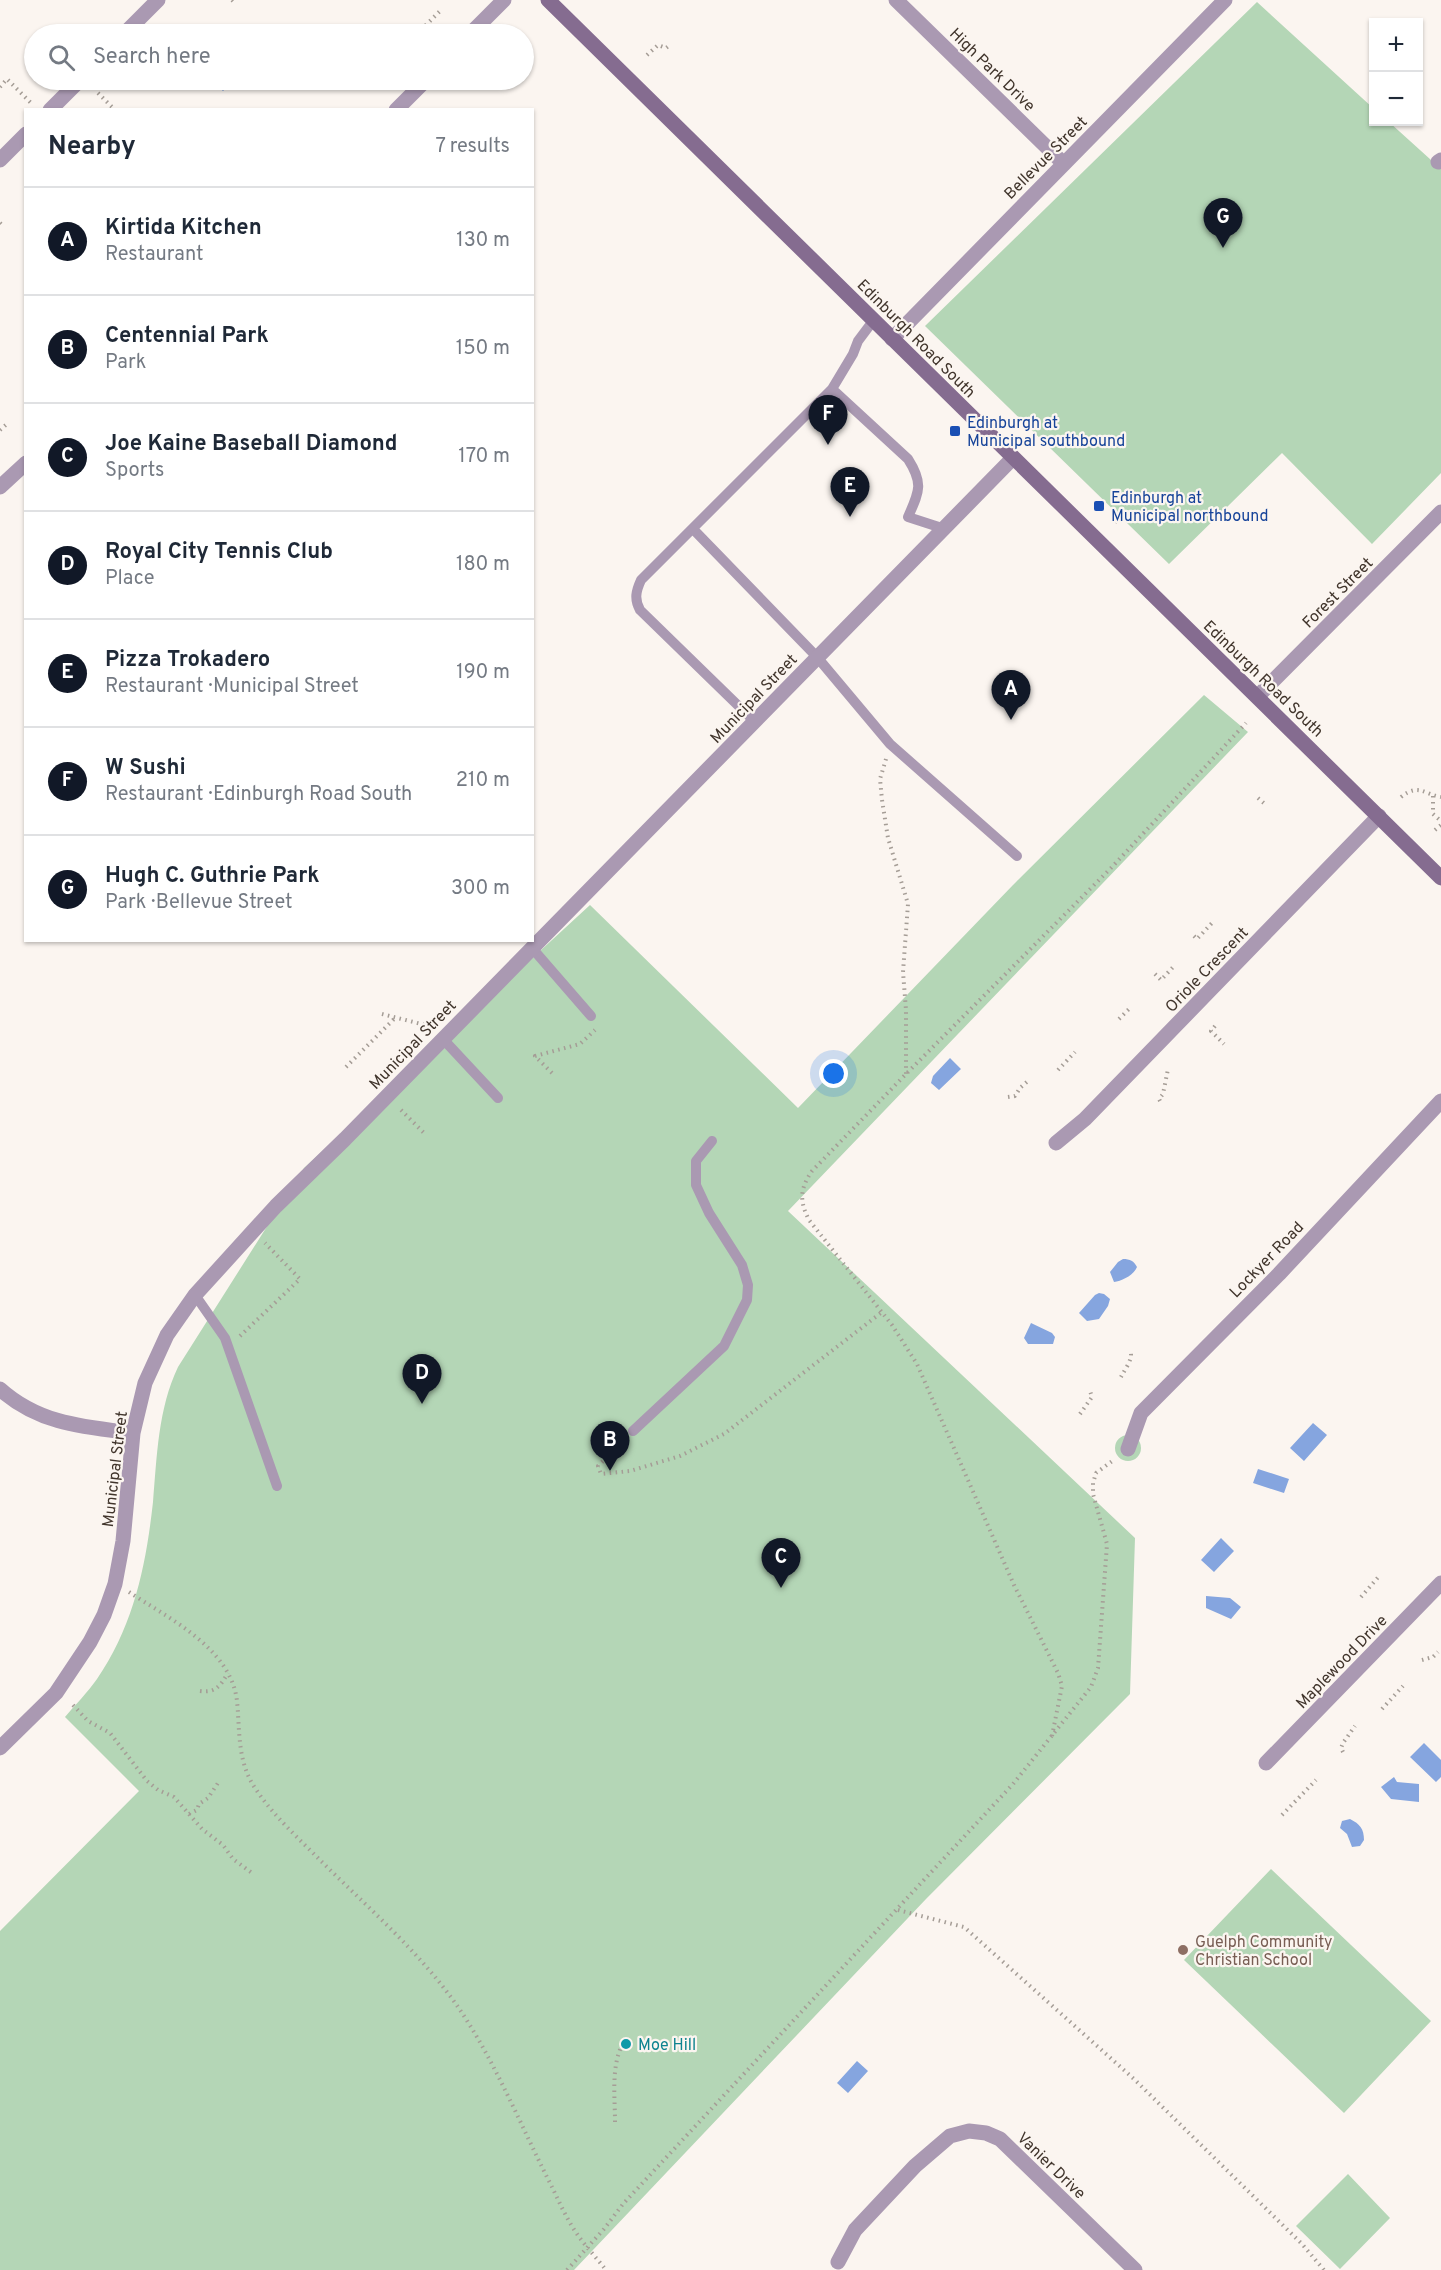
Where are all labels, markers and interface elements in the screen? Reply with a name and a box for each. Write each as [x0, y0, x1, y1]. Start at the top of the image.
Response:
map controls [1369, 18, 1423, 126]
button: + [1369, 18, 1423, 72]
search box [24, 24, 534, 90]
street label: High Park Drive [944, 24, 1039, 116]
icon: search [45, 41, 78, 74]
text: Search here [93, 44, 211, 71]
button: − [1369, 72, 1423, 126]
street label: Bellevue Street [1001, 113, 1092, 204]
text: Nearby [48, 131, 136, 164]
text: 7 results [435, 134, 510, 160]
pin: G [1204, 198, 1242, 248]
text: Kirtida Kitchen [105, 215, 262, 242]
text: A [60, 228, 75, 254]
text: 130 m [456, 228, 510, 254]
text: Restaurant [105, 242, 204, 268]
street label: Edinburgh Road South [852, 276, 979, 403]
text: Centennial Park [105, 323, 269, 350]
text: B [61, 336, 74, 362]
text: 150 m [456, 336, 510, 362]
text: Park [105, 350, 146, 376]
pin: F [808, 396, 848, 445]
place label: Edinburgh at Municipal southbound [967, 414, 1125, 452]
marker: Edinburgh at Municipal southbound [948, 424, 962, 438]
text: Joe Kaine Baseball Diamond [105, 431, 397, 458]
text: C [61, 444, 74, 470]
text: 170 m [458, 444, 510, 470]
text: Sports [105, 458, 165, 484]
pin: E [830, 468, 870, 517]
place label: Edinburgh at Municipal northbound [1111, 489, 1269, 527]
marker: Edinburgh at Municipal northbound [1092, 499, 1106, 513]
text: Royal City Tennis Club [105, 539, 333, 566]
text: D [60, 552, 75, 578]
text: 180 m [456, 552, 510, 578]
street label: Forest Street [1299, 554, 1378, 633]
text: Place [105, 566, 155, 592]
street label: Edinburgh Road South [1198, 617, 1327, 742]
text: Pizza Trokadero [105, 647, 270, 674]
street label: Municipal Street [707, 650, 802, 748]
text: E [61, 660, 74, 686]
text: 190 m [456, 660, 510, 686]
pin: A [992, 670, 1030, 720]
text: Restaurant · Municipal Street [105, 674, 359, 700]
text: W Sushi [105, 755, 186, 782]
text: F [62, 768, 73, 794]
text: 210 m [456, 768, 510, 794]
text: Restaurant · Edinburgh Road South [105, 782, 412, 808]
text: Hugh C. Guthrie Park [105, 863, 320, 890]
text: G [61, 876, 74, 902]
text: 300 m [451, 876, 510, 902]
text: Park · Bellevue Street [105, 890, 293, 916]
street label: Oriole Crescent [1162, 923, 1253, 1017]
street label: Municipal Street [366, 996, 461, 1094]
your location [819, 1059, 848, 1088]
street label: Lockyer Road [1226, 1218, 1309, 1303]
pin: D [402, 1354, 442, 1404]
street label: Municipal Street [99, 1410, 133, 1528]
pin: B [590, 1422, 630, 1471]
pin: C [762, 1538, 800, 1588]
street label: Maplewood Drive [1293, 1611, 1392, 1714]
place label: Guelph Community Christian School [1195, 1933, 1333, 1971]
marker: Guelph Community Christian School [1176, 1943, 1190, 1957]
place label: Moe Hill [638, 2036, 696, 2056]
marker: Moe Hill [619, 2037, 633, 2051]
street label: Vanier Drive [1012, 2129, 1089, 2204]

